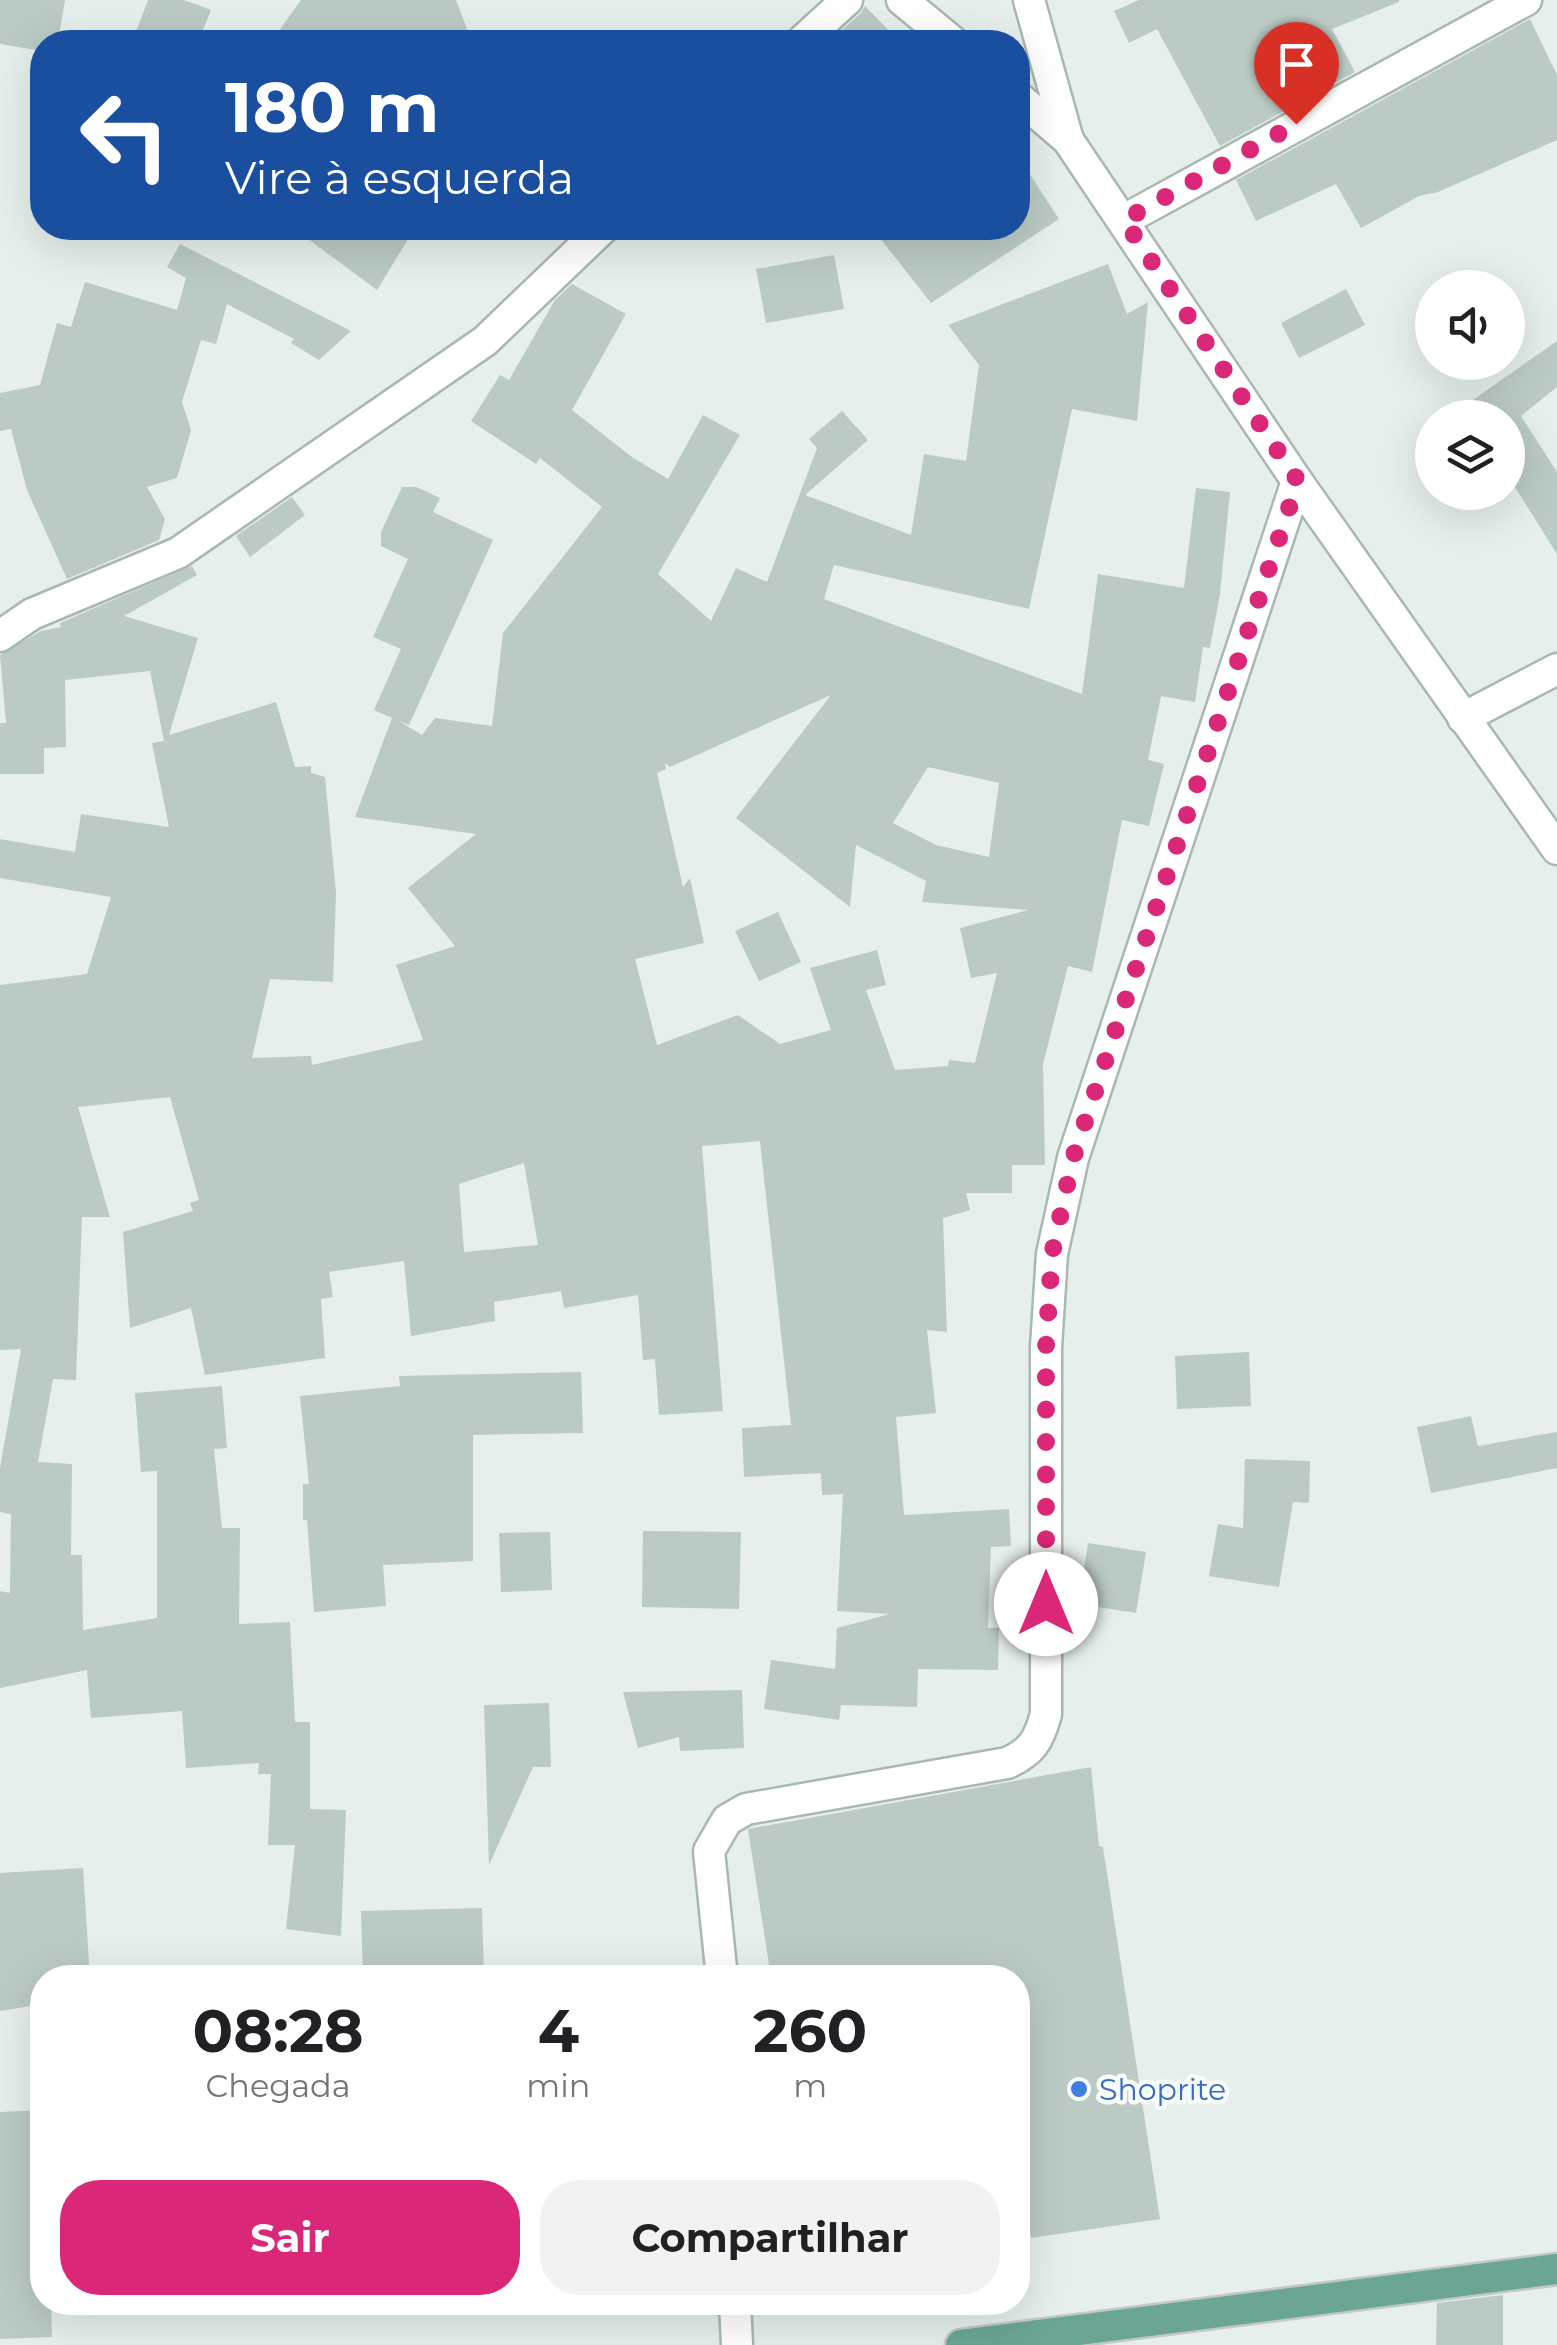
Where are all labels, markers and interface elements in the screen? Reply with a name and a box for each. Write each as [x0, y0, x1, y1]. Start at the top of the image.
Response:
pin [1254, 22, 1339, 125]
icon: arrive [1269, 37, 1324, 92]
text: 180 m [225, 64, 439, 150]
icon: left [60, 70, 190, 200]
text: Vire à esquerda [225, 150, 574, 205]
map controls [1415, 270, 1525, 510]
button: sound [1415, 270, 1525, 380]
button: layers [1415, 400, 1525, 510]
position arrow [994, 1552, 1098, 1656]
text: 08:28 [193, 1994, 364, 2067]
text: 4 [538, 1994, 579, 2067]
text: 260 [753, 1994, 867, 2067]
text: Chegada [206, 2066, 351, 2105]
text: min [526, 2066, 590, 2105]
text: m [793, 2066, 827, 2105]
place label: Shoprite [1099, 2071, 1226, 2108]
marker: Shoprite [1068, 2078, 1090, 2100]
button: Sair [60, 2180, 520, 2295]
button: Compartilhar [540, 2180, 1000, 2295]

